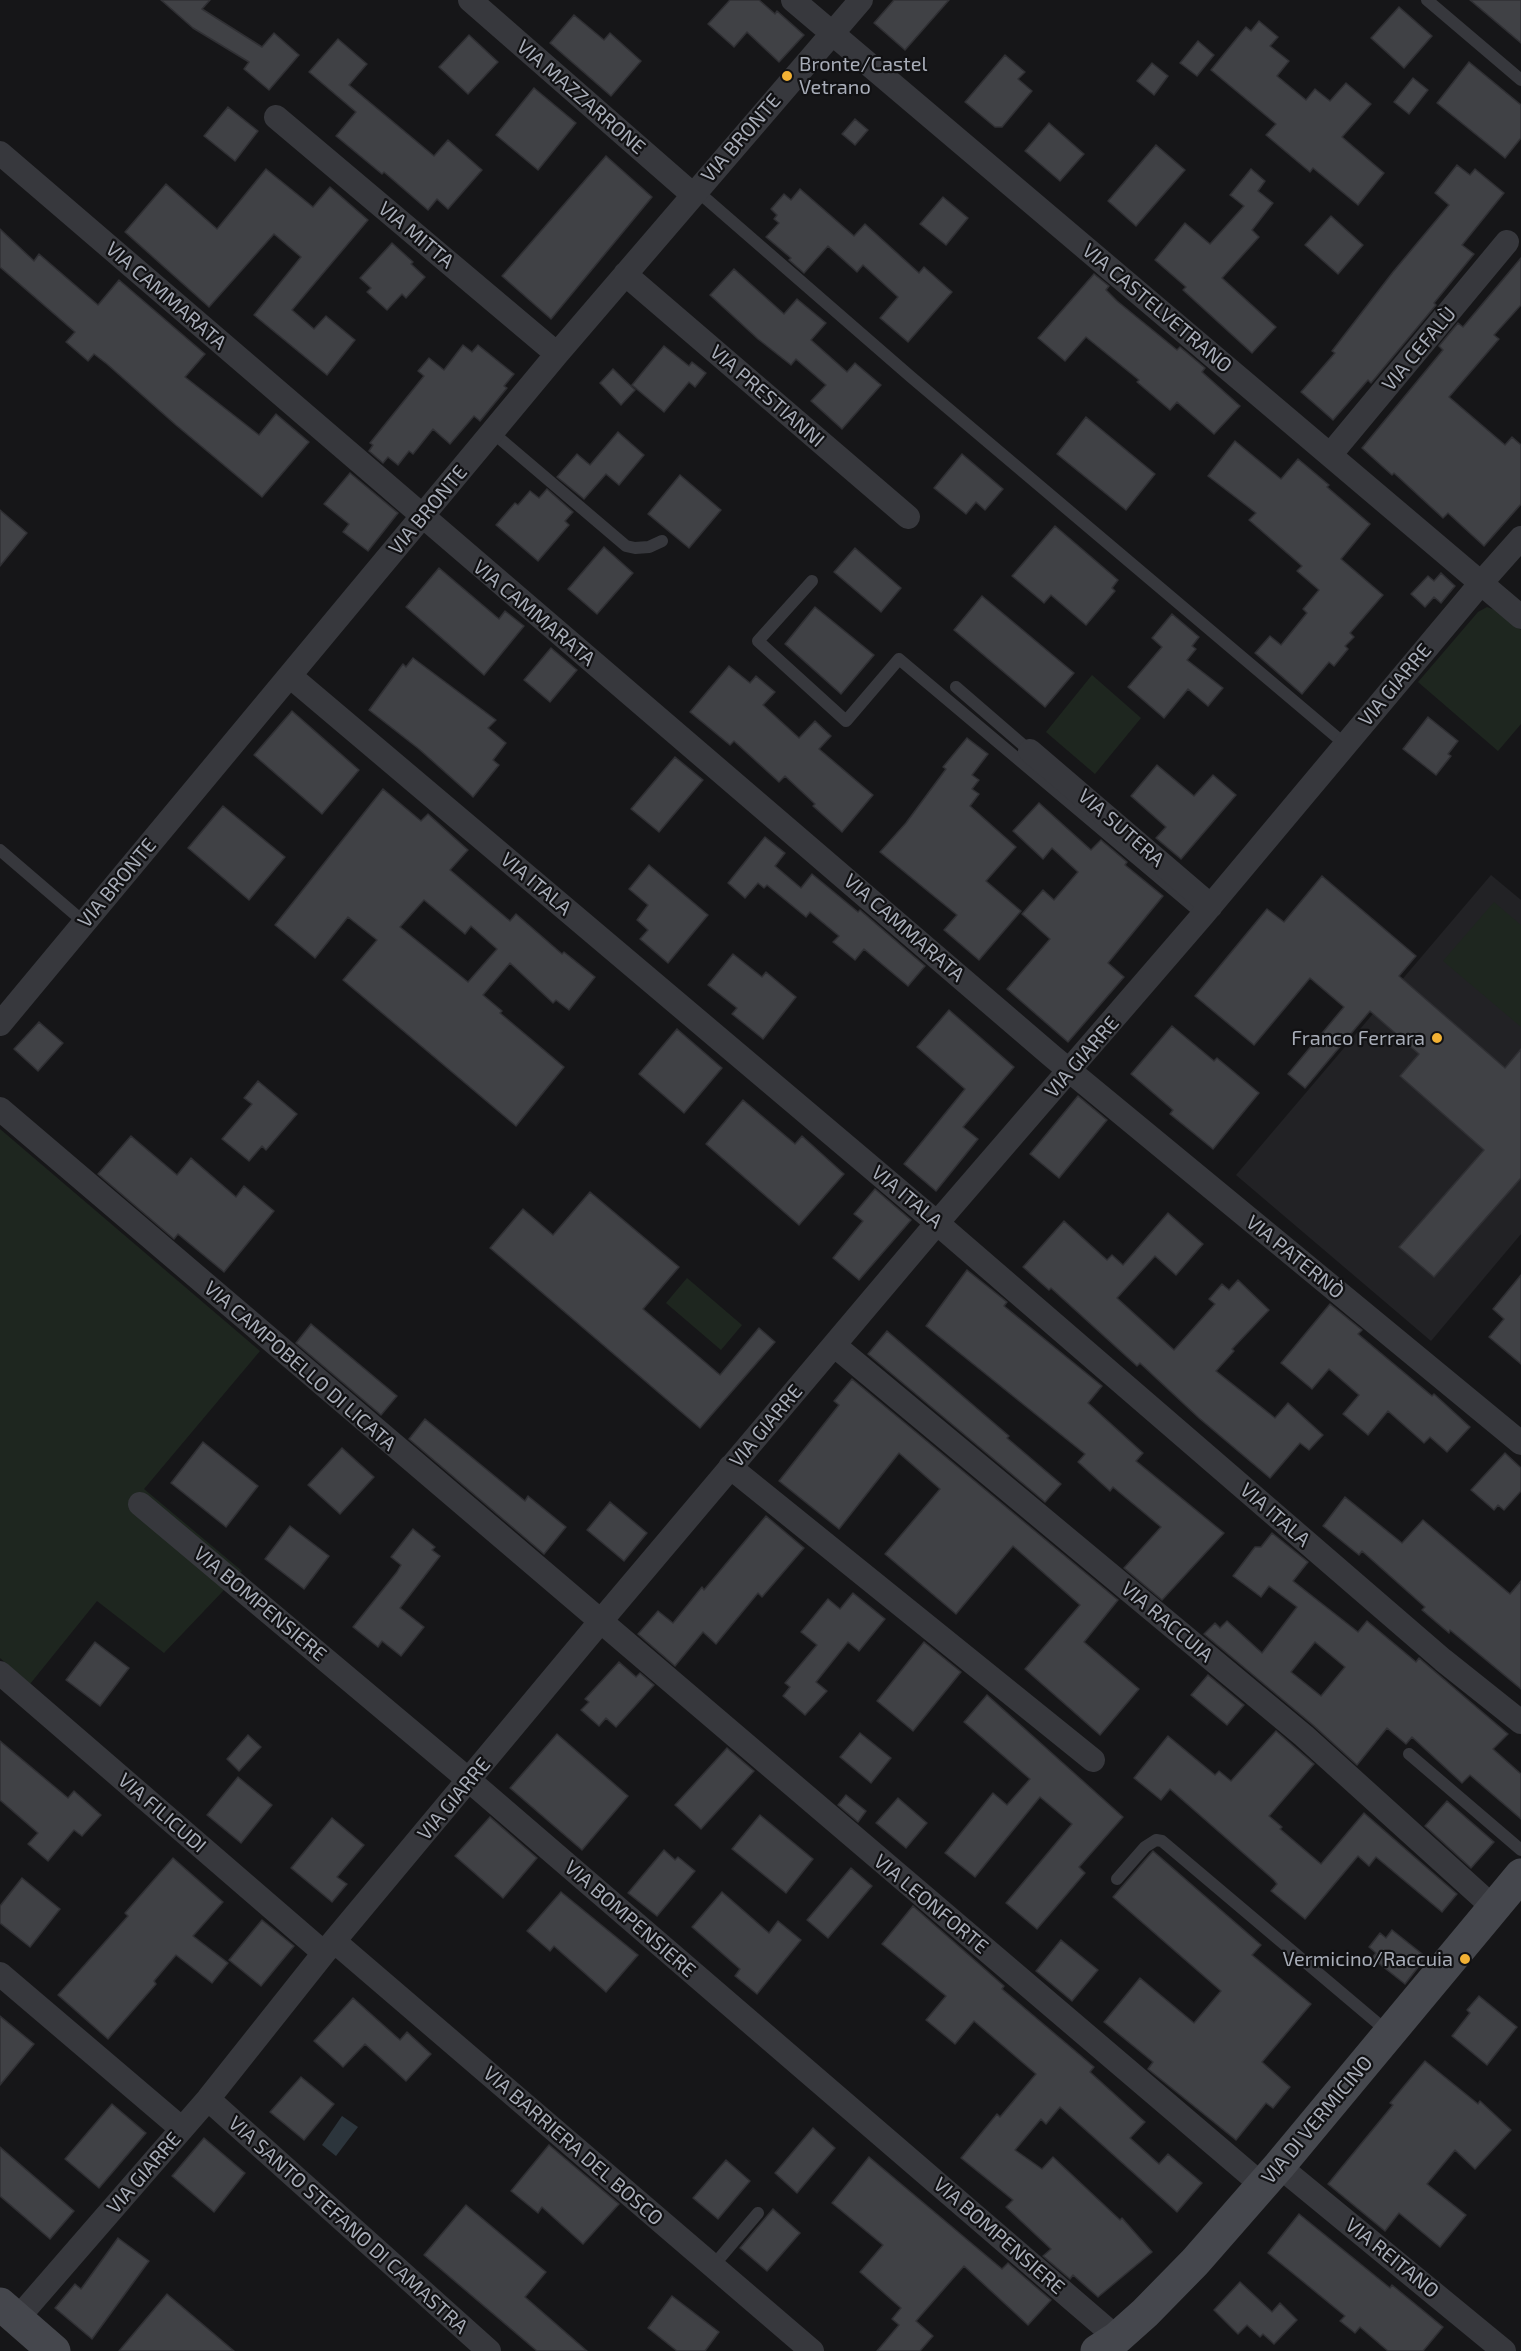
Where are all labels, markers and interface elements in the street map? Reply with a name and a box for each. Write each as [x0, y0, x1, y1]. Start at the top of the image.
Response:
street label: VIA MAZZARRONE [512, 35, 650, 159]
place label: Bronte/Castel Vetrano [799, 52, 927, 99]
marker: Bronte/Castel Vetrano [780, 69, 794, 83]
street label: VIA BRONTE [696, 89, 786, 187]
street label: VIA MITTA [373, 196, 459, 274]
street label: VIA CAMMARATA [101, 237, 231, 355]
street label: VIA CASTELVETRANO [1077, 238, 1237, 378]
street label: VIA CEFALÙ [1377, 302, 1461, 396]
street label: VIA PRESTIANNI [705, 340, 829, 452]
street label: VIA BRONTE [384, 460, 472, 560]
street label: VIA CAMMARATA [468, 555, 600, 671]
street label: VIA GIARRE [1354, 639, 1436, 731]
street label: VIA SUTERA [1073, 784, 1169, 872]
street label: VIA BRONTE [73, 833, 161, 933]
street label: VIA ITALA [496, 847, 576, 921]
street label: VIA CAMMARATA [839, 869, 969, 987]
street label: VIA GIARRE [1040, 1011, 1124, 1103]
place label: Franco Ferrara [1291, 1026, 1425, 1050]
marker: Franco Ferrara [1430, 1031, 1444, 1045]
street label: VIA ITALA [867, 1160, 947, 1234]
street label: VIA PATERNÒ [1241, 1210, 1349, 1304]
street label: VIA CAMPOBELLO DI LICATA [199, 1276, 401, 1456]
street label: VIA GIARRE [725, 1380, 807, 1472]
street label: VIA ITALA [1235, 1478, 1315, 1552]
street label: VIA BOMPENSIERE [189, 1541, 331, 1667]
street label: VIA RACCUIA [1116, 1577, 1218, 1667]
street label: VIA GIARRE [413, 1753, 495, 1845]
street label: VIA FILICUDI [113, 1768, 211, 1858]
street label: VIA LEONFORTE [869, 1849, 993, 1959]
street label: VIA BOMPENSIERE [560, 1856, 700, 1982]
place label: Vermicino/Raccuia [1283, 1947, 1453, 1971]
marker: Vermicino/Raccuia [1458, 1952, 1472, 1966]
street label: VIA DI VERMICINO [1256, 2051, 1378, 2189]
street label: VIA BARRIERA DEL BOSCO [478, 2061, 668, 2231]
street label: VIA SANTO STEFANO DI CAMASTRA [223, 2111, 473, 2339]
street label: VIA GIARRE [102, 2127, 186, 2219]
street label: VIA BOMPENSIERE [929, 2173, 1069, 2299]
street label: VIA REITANO [1340, 2213, 1444, 2303]

